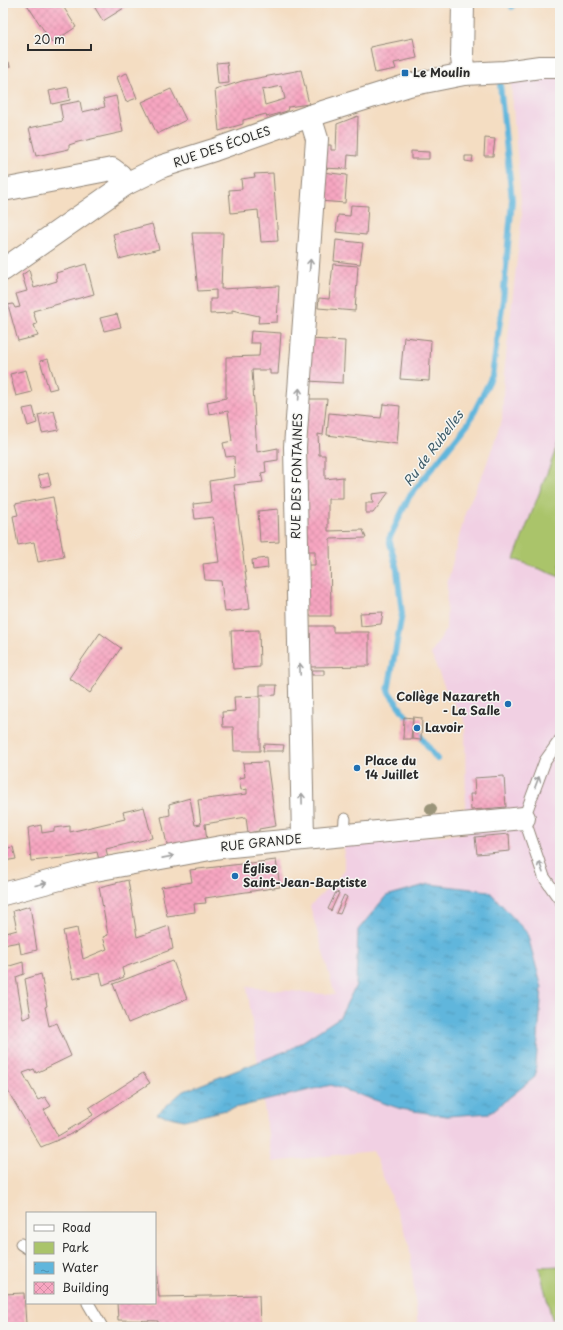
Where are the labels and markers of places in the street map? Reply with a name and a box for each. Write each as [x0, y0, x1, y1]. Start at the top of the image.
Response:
place label: Le Moulin [413, 63, 470, 81]
marker: Le Moulin [400, 68, 410, 78]
place label: Collège Nazareth - La Salle [396, 687, 500, 719]
marker: Collège Nazareth - La Salle [503, 699, 513, 709]
place label: Lavoir [425, 718, 464, 736]
marker: Lavoir [412, 723, 422, 733]
place label: Place du 14 Juillet [365, 751, 419, 783]
marker: Place du 14 Juillet [352, 763, 362, 773]
place label: Église Saint-Jean-Baptiste [243, 859, 367, 891]
marker: Église Saint-Jean-Baptiste [230, 871, 240, 881]

